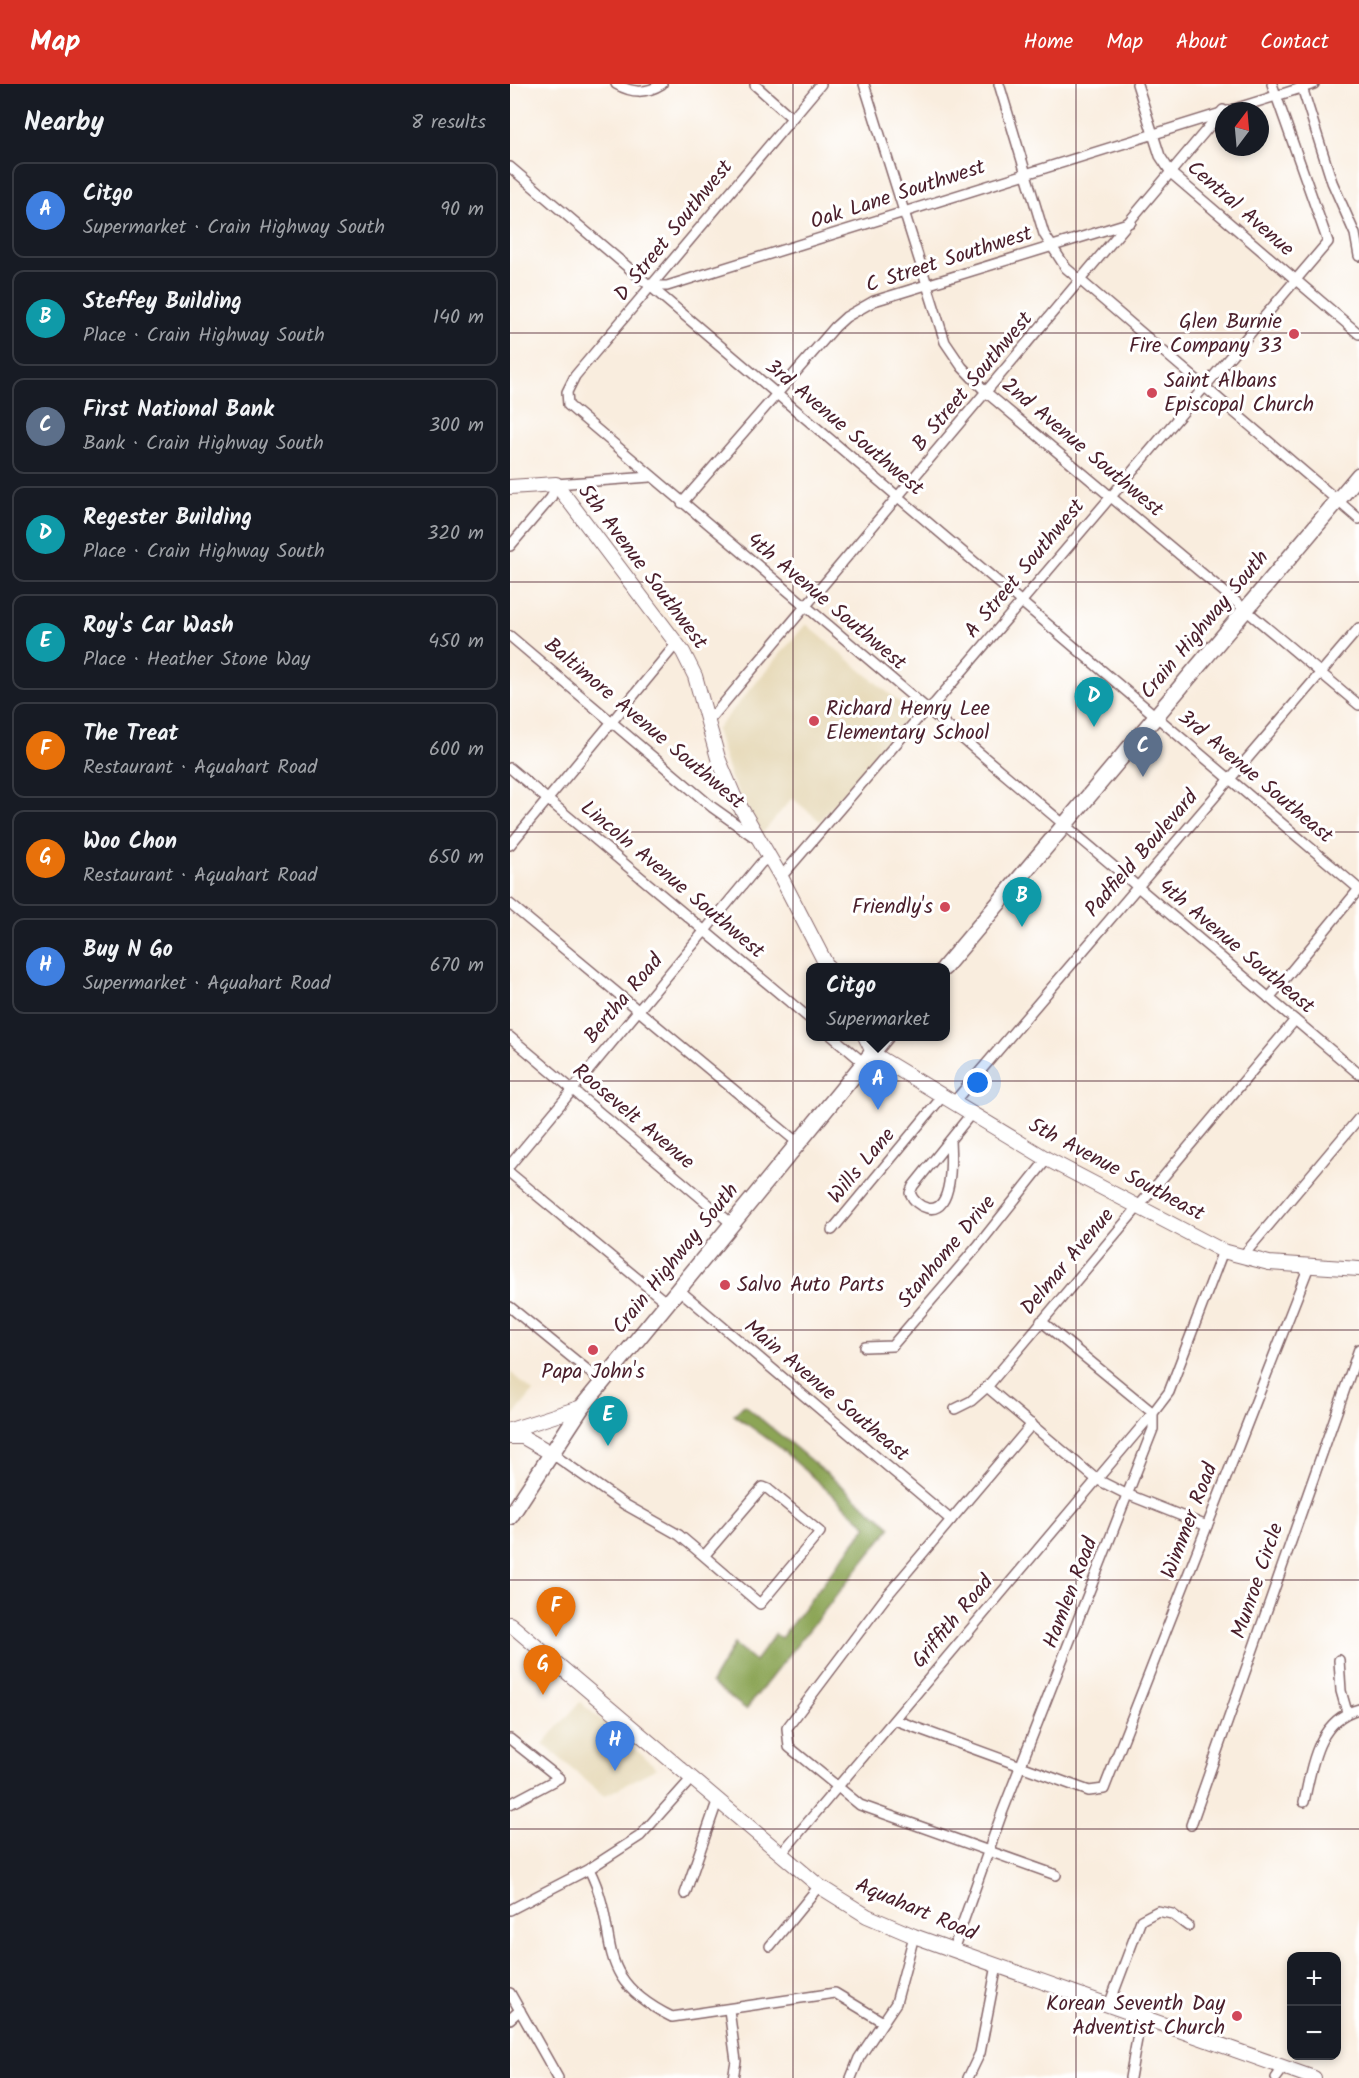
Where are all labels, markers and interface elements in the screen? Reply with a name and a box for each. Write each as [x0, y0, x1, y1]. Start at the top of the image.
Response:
text: Map [30, 20, 81, 65]
text: Home [1024, 26, 1073, 59]
text: Map [1106, 26, 1143, 59]
text: About [1176, 26, 1227, 59]
text: Contact [1260, 26, 1329, 59]
text: Nearby [24, 102, 104, 144]
north arrow [1215, 102, 1269, 156]
text: 8 results [411, 107, 486, 139]
street label: Oak Lane Southwest [806, 151, 991, 239]
street label: D Street Southwest [606, 152, 742, 309]
street label: Central Avenue [1179, 153, 1302, 266]
text: Citgo [83, 177, 133, 212]
text: A [39, 194, 52, 226]
text: 90 m [440, 194, 484, 226]
text: Supermarket · Crain Highway South [83, 212, 385, 244]
street label: C Street Southwest [861, 217, 1037, 302]
text: Steffey Building [83, 285, 242, 320]
text: B [39, 302, 52, 334]
text: 140 m [433, 302, 484, 334]
street label: B Street Southwest [904, 304, 1042, 459]
place label: Glen Burnie Fire Company 33 [1129, 306, 1283, 363]
text: Place · Crain Highway South [83, 320, 325, 352]
marker: Glen Burnie Fire Company 33 [1287, 327, 1301, 341]
street label: 3rd Avenue Southwest [757, 351, 931, 505]
place label: Saint Albans Episcopal Church [1164, 365, 1314, 422]
street label: 2nd Avenue Southwest [994, 370, 1171, 527]
marker: Saint Albans Episcopal Church [1145, 386, 1159, 400]
text: First National Bank [83, 393, 274, 428]
text: C [39, 410, 52, 442]
text: 300 m [429, 410, 484, 442]
text: Bank · Crain Highway South [83, 428, 324, 460]
street label: 5th Avenue Southwest [569, 477, 716, 658]
street label: A Street Southwest [957, 491, 1094, 646]
text: Regester Building [83, 501, 252, 536]
text: D [39, 518, 52, 550]
text: 320 m [427, 518, 484, 550]
street label: 4th Avenue Southwest [739, 525, 914, 680]
text: Place · Crain Highway South [83, 536, 325, 568]
street label: Crain Highway South [1132, 543, 1278, 707]
text: Roy's Car Wash [83, 609, 234, 644]
text: E [40, 626, 51, 658]
text: 450 m [428, 626, 484, 658]
street label: Baltimore Avenue Southwest [536, 630, 752, 819]
text: Place · Heather Stone Way [83, 644, 310, 676]
pin: D [1074, 678, 1114, 727]
place label: Richard Henry Lee Elementary School [826, 693, 990, 750]
street label: 3rd Avenue Southeast [1170, 702, 1341, 853]
marker: Richard Henry Lee Elementary School [807, 714, 821, 728]
text: The Treat [83, 717, 178, 752]
pin: C [1124, 728, 1162, 777]
text: F [40, 734, 51, 766]
text: 600 m [429, 734, 484, 766]
text: Restaurant · Aquahart Road [83, 752, 317, 784]
street label: Padfield Boulevard [1077, 782, 1207, 925]
street label: Lincoln Avenue Southwest [572, 793, 772, 968]
text: Woo Chon [83, 825, 177, 860]
text: G [40, 842, 51, 874]
text: 650 m [428, 842, 484, 874]
text: Restaurant · Aquahart Road [83, 860, 317, 892]
street label: 4th Avenue Southeast [1150, 871, 1322, 1023]
pin: B [1002, 878, 1042, 927]
place label: Friendly's [852, 891, 933, 924]
marker: Friendly's [938, 900, 952, 914]
text: Buy N Go [83, 933, 173, 968]
street label: Bertha Road [576, 946, 672, 1052]
text: H [39, 950, 52, 982]
text: 670 m [430, 950, 484, 982]
popup [806, 963, 950, 1041]
text: Supermarket · Aquahart Road [83, 968, 330, 1000]
text: Citgo [826, 969, 876, 1004]
text: Supermarket [826, 1004, 930, 1036]
street label: Roosevelt Avenue [564, 1056, 702, 1179]
pin: A [858, 1060, 898, 1110]
your location [963, 1068, 992, 1097]
street label: 5th Avenue Southeast [1022, 1109, 1211, 1231]
street label: Wills Lane [820, 1120, 904, 1211]
street label: Crain Highway South [604, 1176, 748, 1342]
street label: Stanhome Drive [890, 1188, 1005, 1316]
street label: Delmar Avenue [1013, 1200, 1123, 1323]
place label: Salvo Auto Parts [737, 1269, 884, 1302]
marker: Salvo Auto Parts [718, 1278, 732, 1292]
street label: Main Avenue Southeast [736, 1312, 917, 1471]
marker: Papa John's [586, 1343, 600, 1357]
place label: Papa John's [541, 1356, 645, 1389]
pin: E [588, 1396, 628, 1446]
street label: Wimmer Road [1153, 1458, 1227, 1584]
street label: Munroe Circle [1223, 1518, 1293, 1643]
street label: Hamlen Road [1035, 1532, 1108, 1654]
street label: Griffith Road [904, 1567, 1003, 1676]
pin: F [536, 1588, 576, 1637]
pin: G [524, 1646, 562, 1695]
pin: H [596, 1722, 634, 1771]
street label: Aquahart Road [850, 1870, 982, 1951]
map controls [1287, 1952, 1341, 2060]
button: + [1287, 1952, 1341, 2006]
place label: Korean Seventh Day Adventist Church [1046, 1988, 1225, 2045]
button: − [1287, 2006, 1341, 2060]
marker: Korean Seventh Day Adventist Church [1230, 2009, 1244, 2023]

